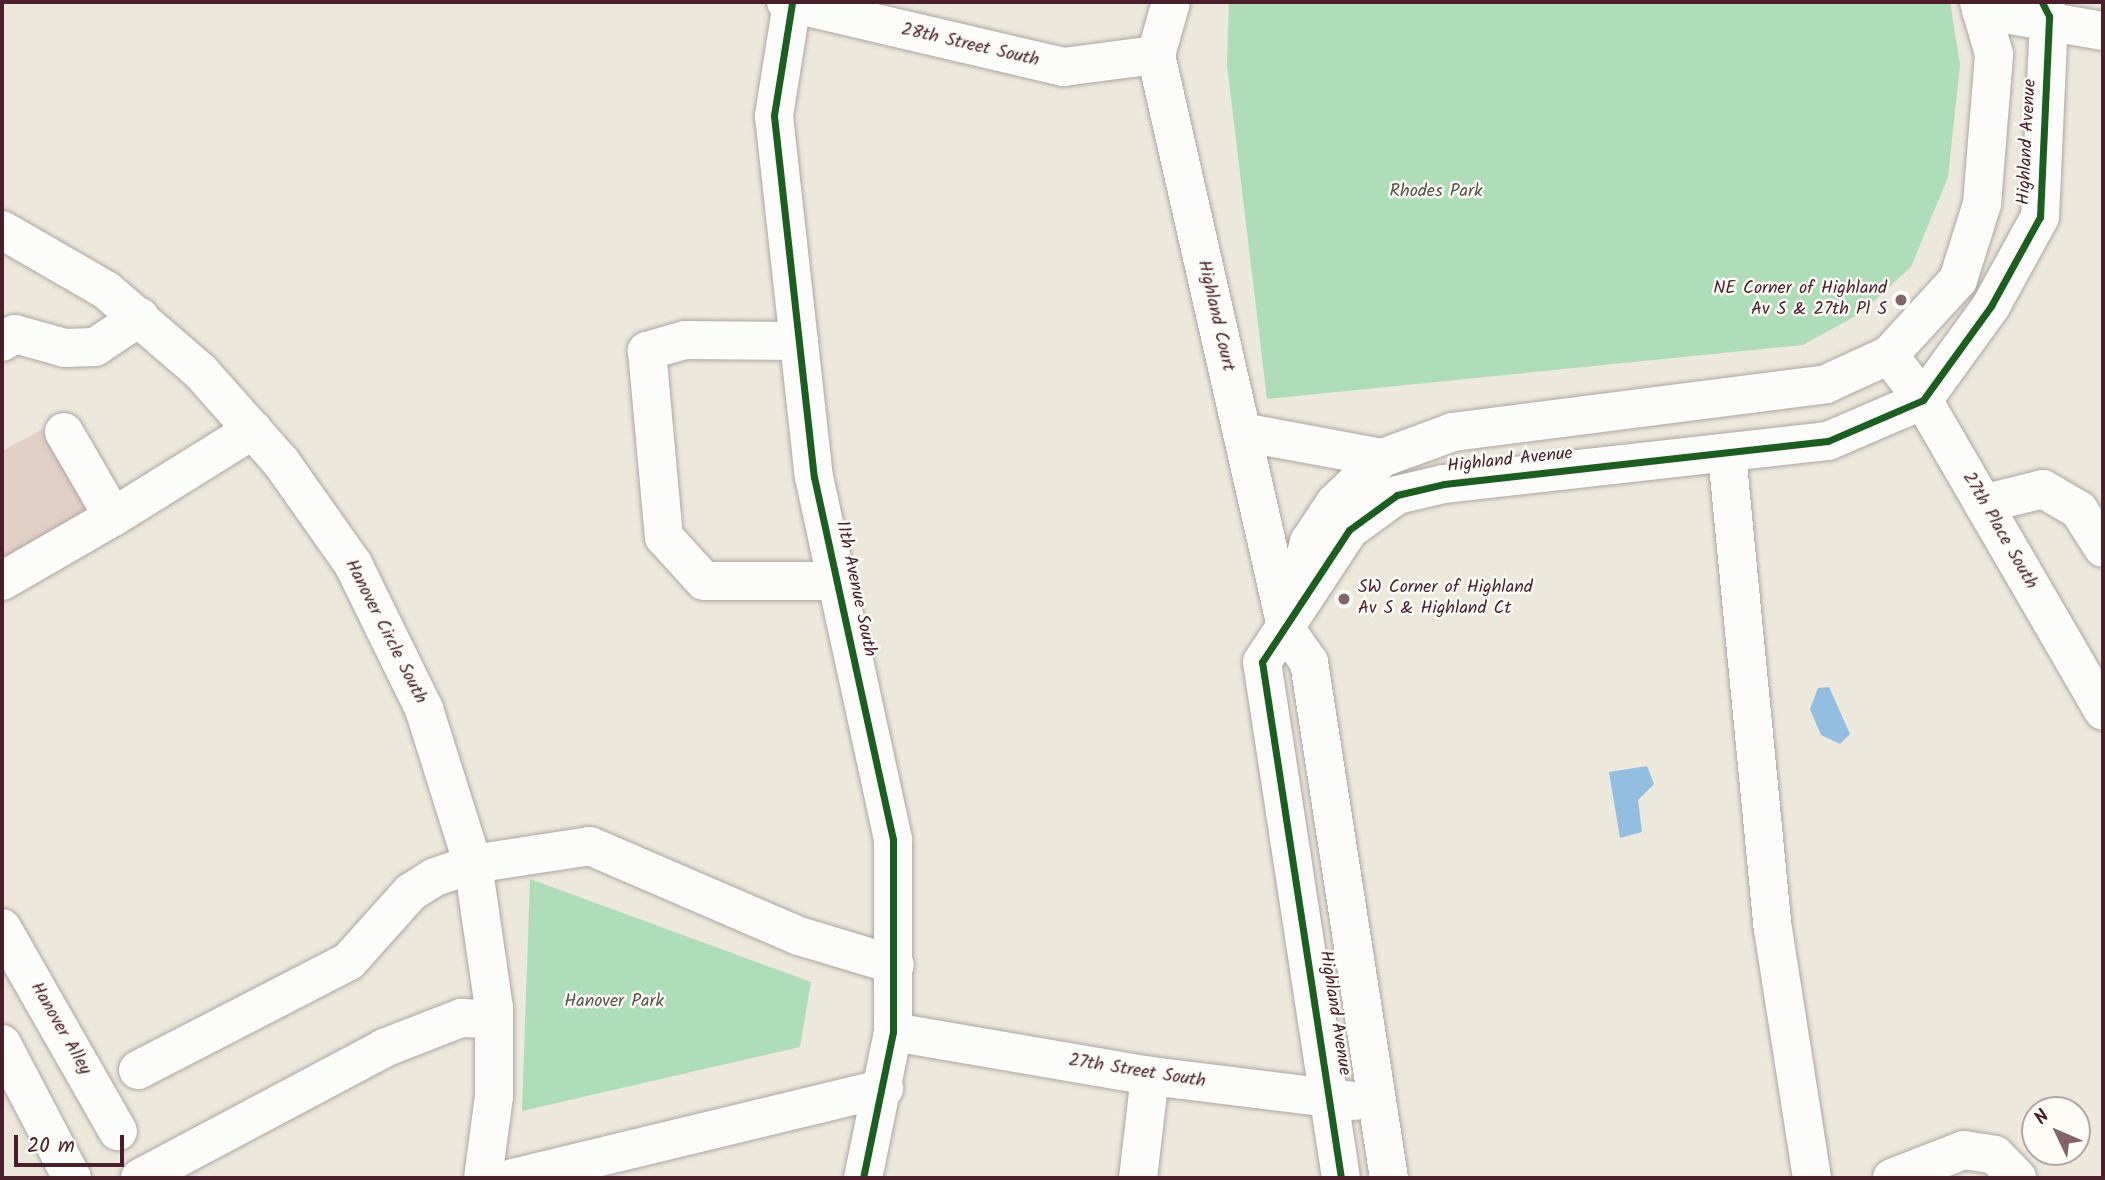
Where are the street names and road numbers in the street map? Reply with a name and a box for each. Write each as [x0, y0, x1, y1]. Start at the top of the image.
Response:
street label: 28th Street South [899, 20, 1041, 72]
street label: Highland Avenue [2014, 78, 2042, 206]
street label: Highland Court [1192, 258, 1238, 374]
street label: Highland Avenue [1446, 444, 1574, 478]
street label: 27th Place South [1957, 469, 2041, 593]
street label: 11th Avenue South [830, 519, 880, 659]
street label: Hanover Circle South [339, 556, 431, 708]
street label: Highland Avenue [1313, 949, 1355, 1077]
street label: Hanover Alley [25, 979, 95, 1079]
street label: 27th Street South [1067, 1051, 1207, 1093]

